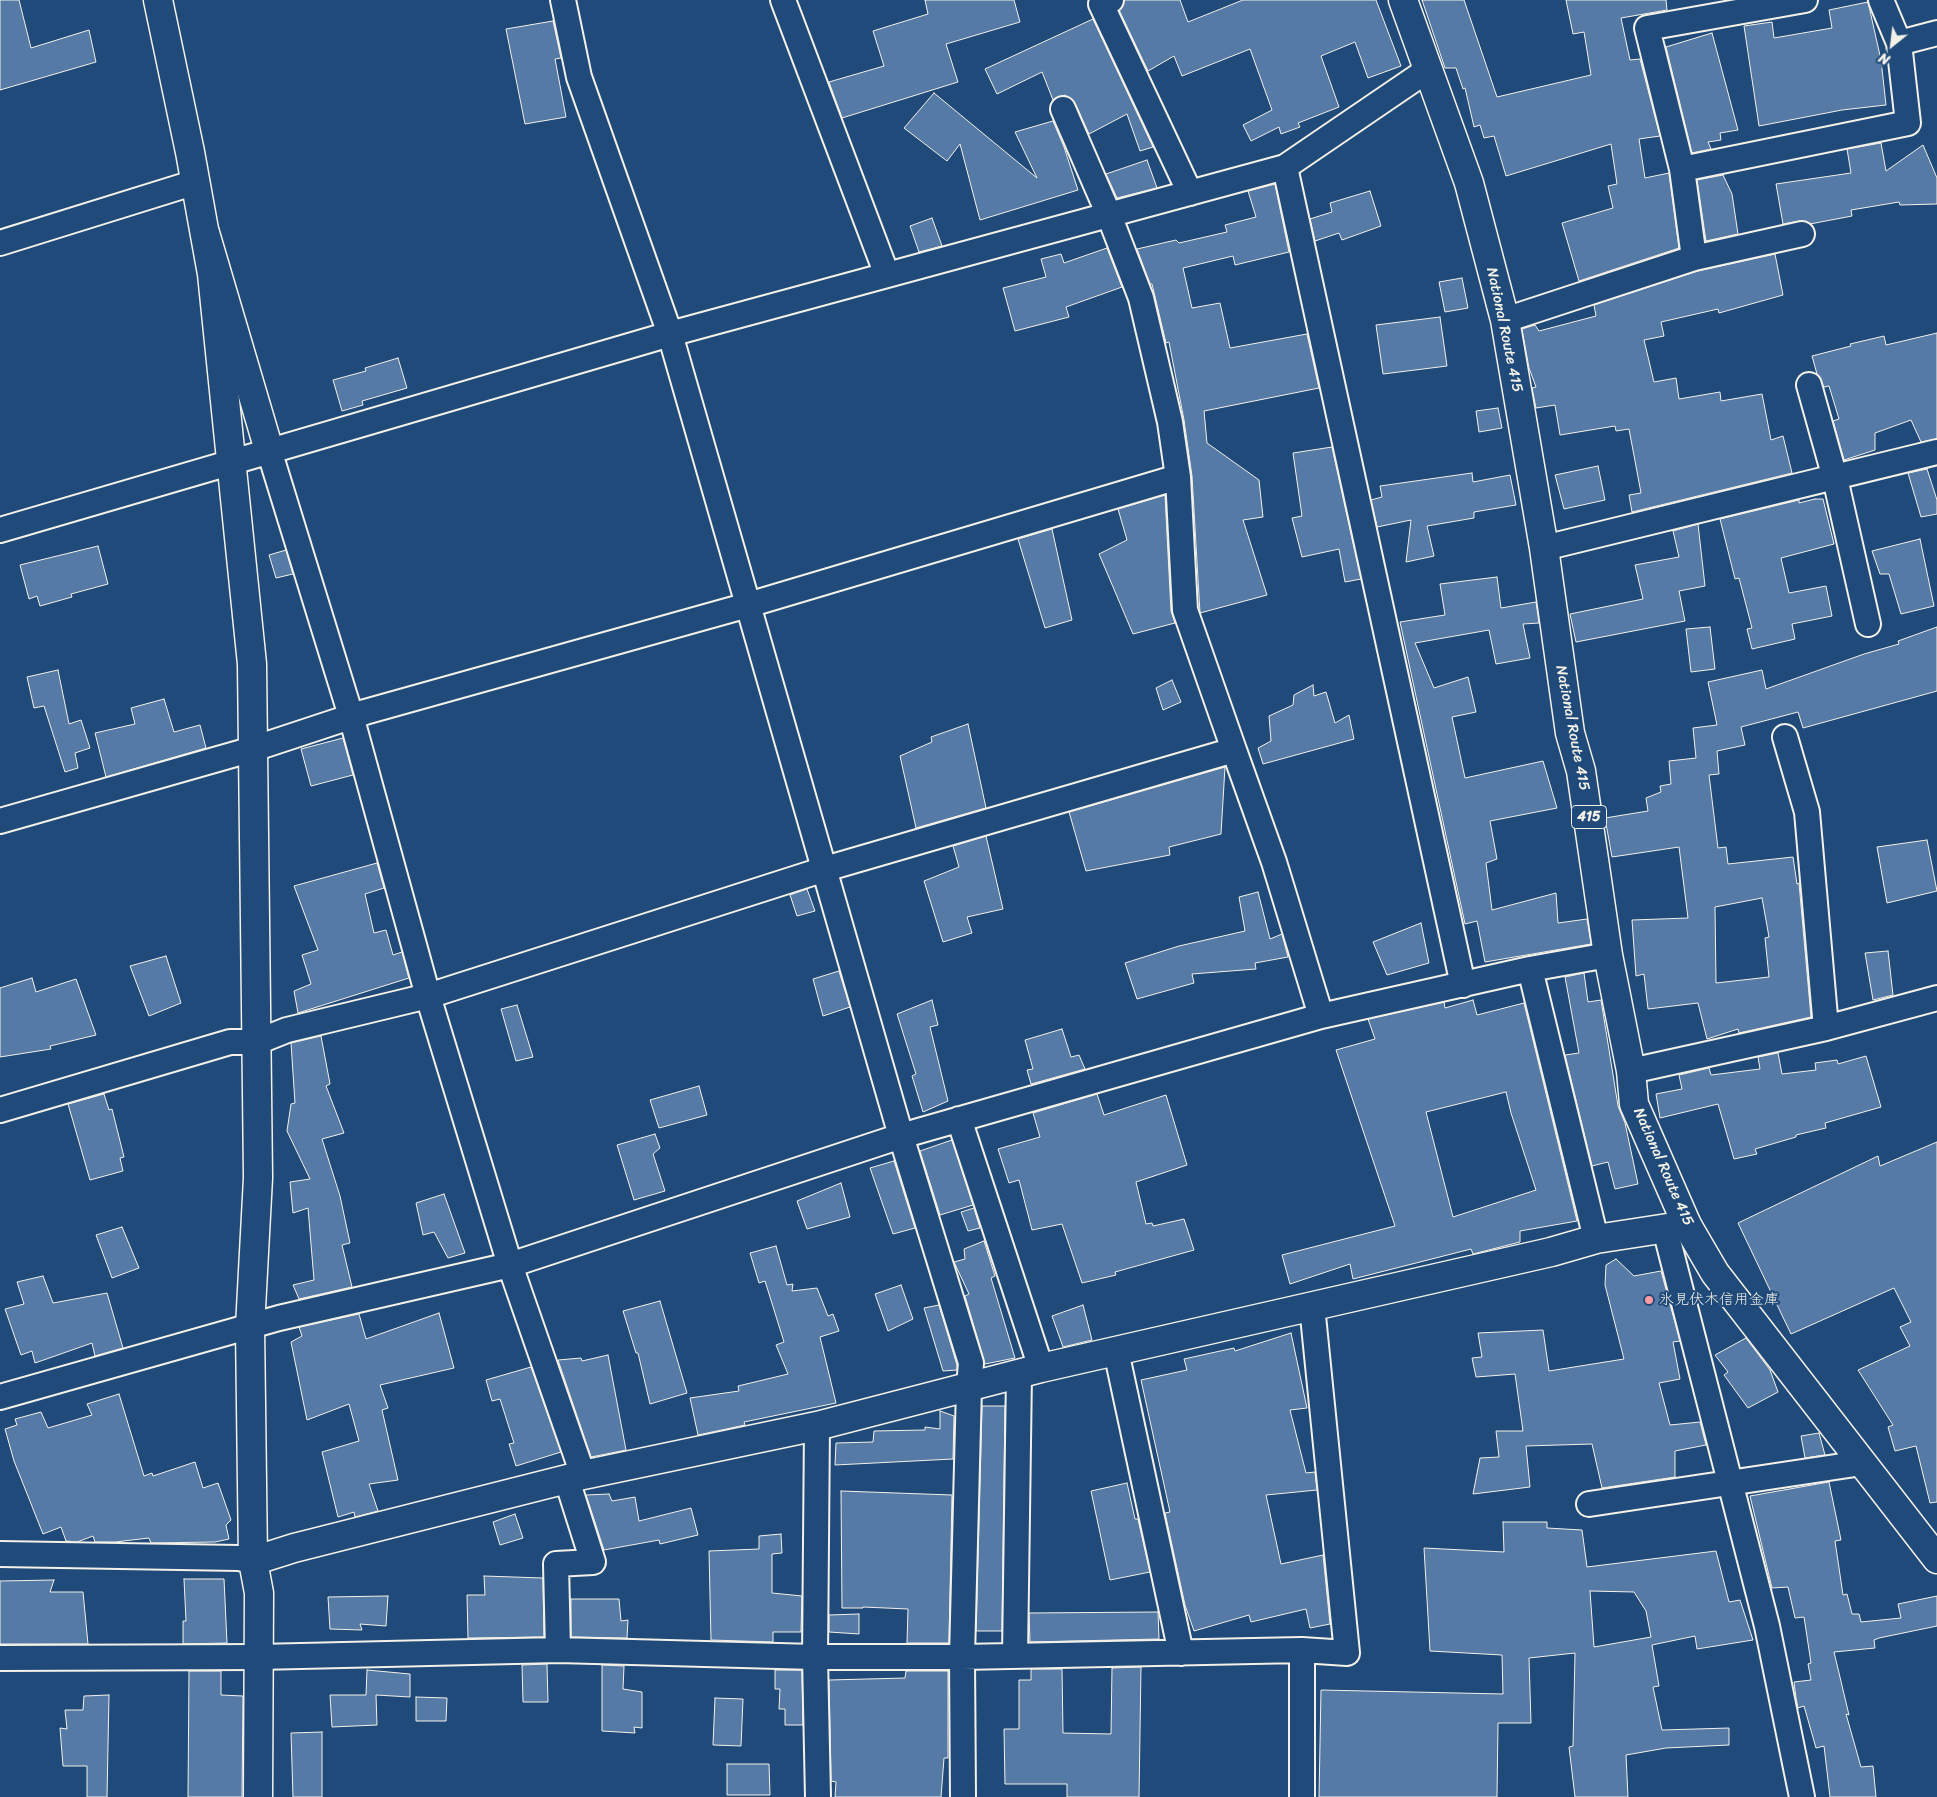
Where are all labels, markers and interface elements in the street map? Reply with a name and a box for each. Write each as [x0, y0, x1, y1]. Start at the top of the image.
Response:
north arrow [1867, 20, 1917, 70]
text: N [1874, 45, 1895, 72]
street label: National Route 415 [1482, 266, 1526, 394]
street label: National Route 415 [1551, 664, 1593, 792]
road number: 415 [1572, 806, 1606, 829]
street label: National Route 415 [1629, 1105, 1697, 1229]
place label: 氷見伏木信用金庫 [1659, 1291, 1779, 1309]
marker: 氷見伏木信用金庫 [1643, 1294, 1655, 1306]

